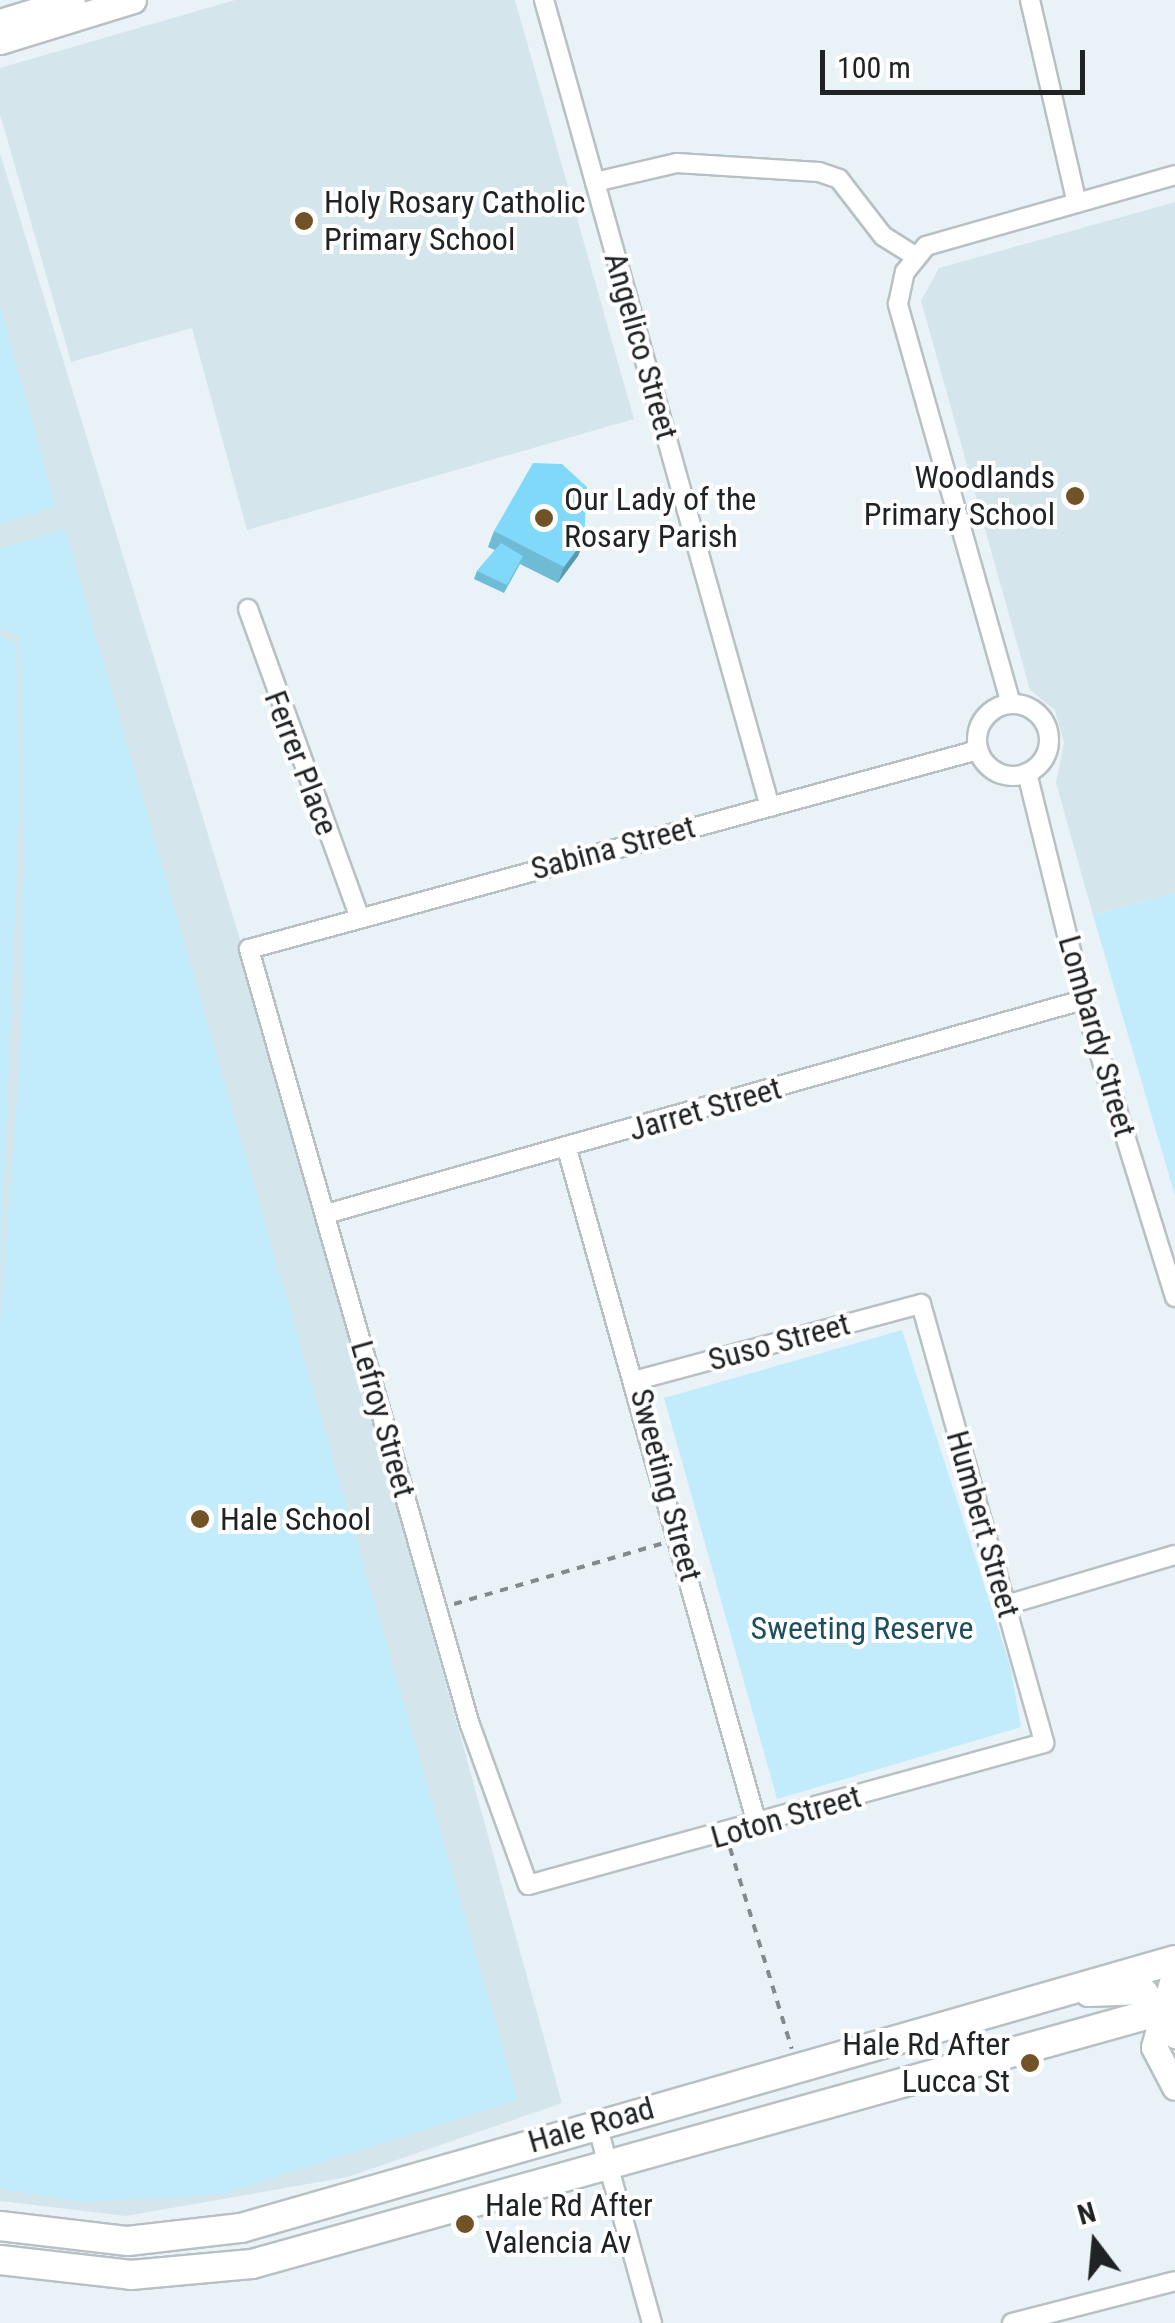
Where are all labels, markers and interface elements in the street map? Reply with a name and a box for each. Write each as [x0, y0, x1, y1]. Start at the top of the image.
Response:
scale bar [825, 30, 1090, 92]
text: 100 m [837, 50, 911, 85]
place label: Holy Rosary Catholic Primary School [324, 184, 586, 259]
marker: Holy Rosary Catholic Primary School [293, 210, 315, 232]
street label: Angelico Street [596, 248, 686, 444]
place label: Woodlands Primary School [864, 459, 1055, 534]
place label: Our Lady of the Rosary Parish [564, 481, 756, 556]
marker: Woodlands Primary School [1064, 485, 1086, 507]
marker: Our Lady of the Rosary Parish [533, 507, 555, 529]
street label: Ferrer Place [256, 685, 346, 841]
street label: Sabina Street [527, 808, 699, 888]
street label: Lombardy Street [1050, 931, 1144, 1141]
street label: Jarret Street [624, 1069, 786, 1149]
street label: Suso Street [704, 1305, 854, 1379]
street label: Lefroy Street [342, 1336, 424, 1502]
street label: Sweeting Street [622, 1384, 710, 1586]
street label: Humbert Street [938, 1426, 1028, 1622]
place label: Hale School [220, 1500, 371, 1538]
marker: Hale School [189, 1508, 211, 1530]
park label: Sweeting Reserve [751, 1609, 973, 1647]
street label: Loton Street [707, 1777, 865, 1857]
place label: Hale Rd After Lucca St [842, 2026, 1010, 2101]
marker: Hale Rd After Lucca St [1019, 2052, 1041, 2074]
street label: Hale Road [524, 2089, 658, 2161]
place label: Hale Rd After Valencia Av [485, 2187, 653, 2262]
north arrow [1045, 2193, 1145, 2293]
text: N [1074, 2195, 1099, 2232]
marker: Hale Rd After Valencia Av [454, 2213, 476, 2235]

